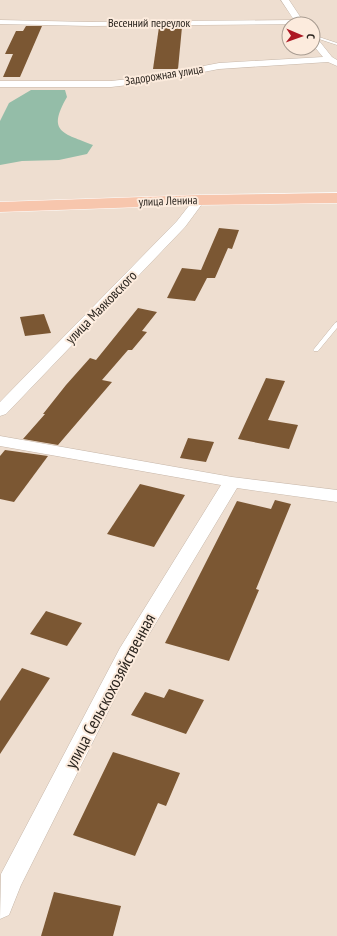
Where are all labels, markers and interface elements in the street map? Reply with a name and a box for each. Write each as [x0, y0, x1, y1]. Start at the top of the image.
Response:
street label: Весенний переулок [108, 15, 190, 30]
north arrow [281, 16, 321, 56]
text: С [304, 34, 318, 39]
street label: Задорожная улица [124, 61, 204, 88]
street label: улица Ленина [138, 192, 198, 209]
street label: улица Маяковского [62, 267, 140, 347]
street label: улица Сельскохозяйственная [60, 610, 160, 772]

